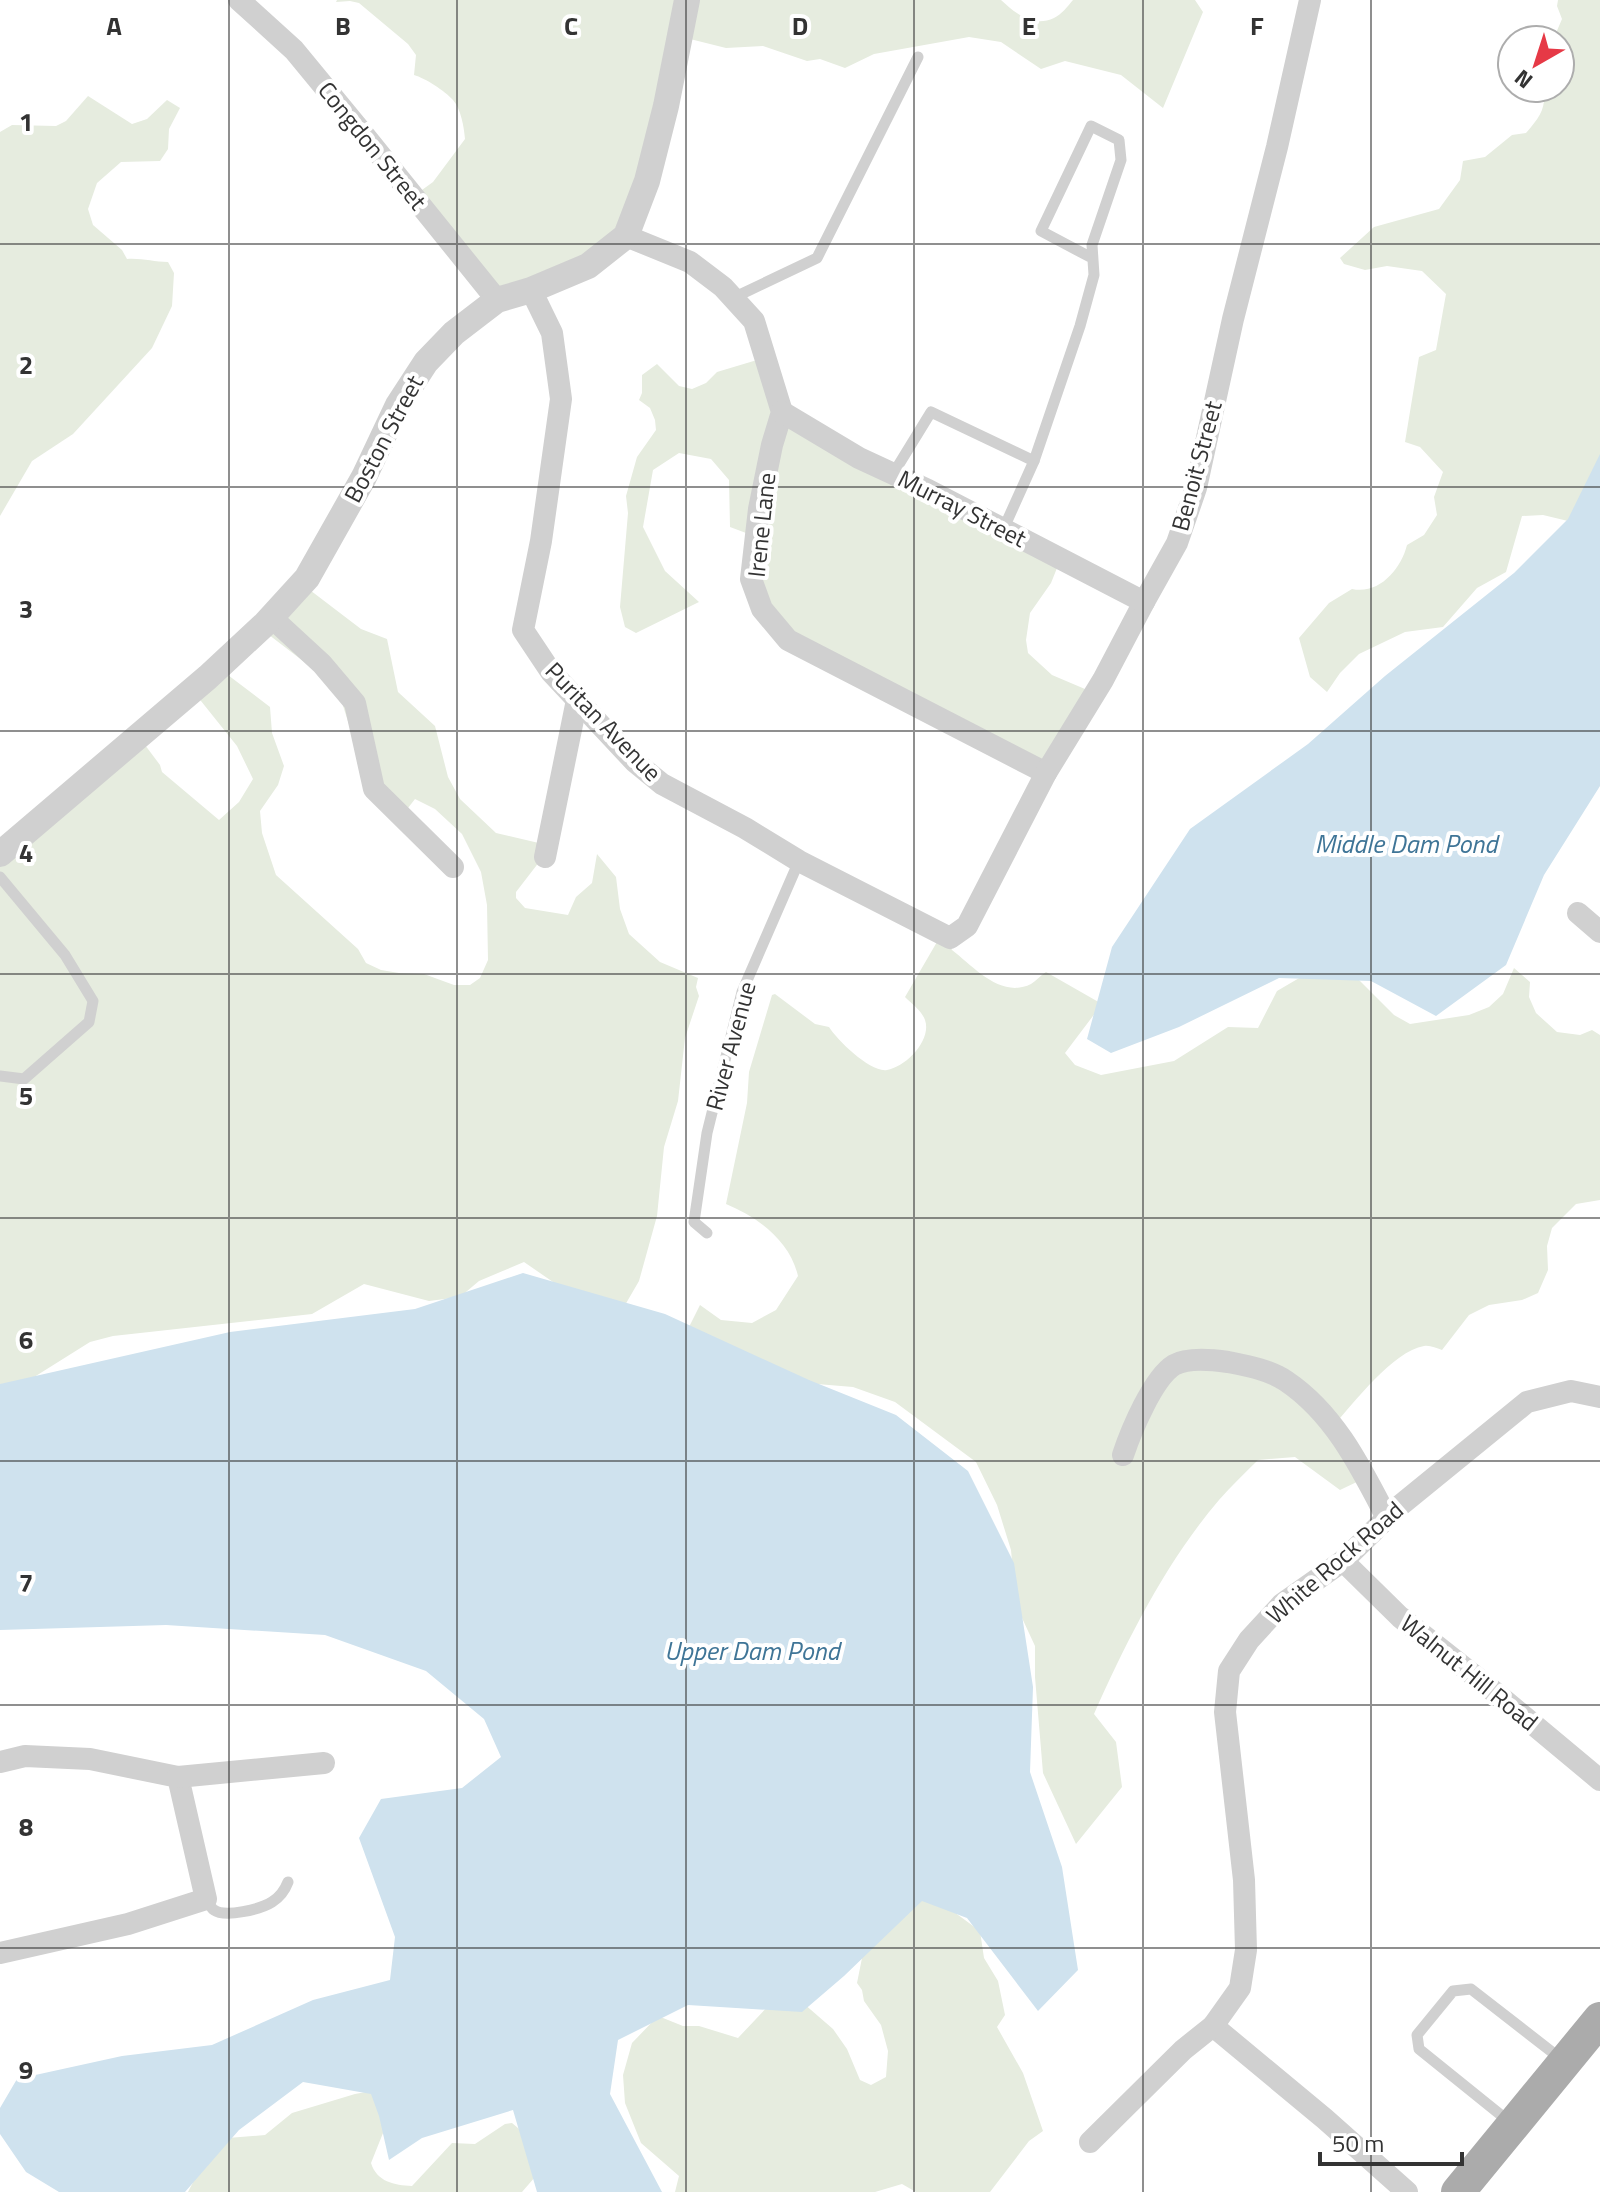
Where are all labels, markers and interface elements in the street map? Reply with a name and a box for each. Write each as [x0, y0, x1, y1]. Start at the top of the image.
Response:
text: A [106, 6, 122, 45]
text: B [335, 6, 351, 45]
text: C [564, 6, 578, 45]
text: D [792, 6, 808, 45]
text: E [1022, 6, 1036, 45]
text: F [1250, 6, 1264, 45]
north arrow [1496, 24, 1576, 104]
text: N [1507, 62, 1540, 98]
street label: Congdon Street [310, 73, 436, 218]
text: 1 [19, 102, 33, 141]
text: 2 [19, 345, 33, 384]
street label: Boston Street [334, 368, 432, 509]
street label: Benoit Street [1161, 396, 1231, 535]
street label: Murray Street [892, 460, 1034, 556]
street label: Irene Lane [738, 471, 784, 579]
text: 3 [19, 589, 33, 628]
street label: Puritan Avenue [537, 653, 670, 789]
water label: Middle Dam Pond [1315, 824, 1500, 863]
text: 4 [19, 833, 33, 872]
street label: River Avenue [696, 977, 765, 1114]
text: 5 [19, 1076, 33, 1115]
text: 6 [19, 1320, 33, 1359]
street label: White Rock Road [1258, 1492, 1411, 1632]
text: 7 [19, 1563, 33, 1602]
street label: Walnut Hill Road [1393, 1605, 1546, 1739]
water label: Upper Dam Pond [665, 1631, 842, 1670]
text: 8 [19, 1807, 33, 1846]
text: 9 [19, 2050, 33, 2089]
scale bar [1320, 2116, 1462, 2166]
text: 50 m [1332, 2125, 1384, 2161]

